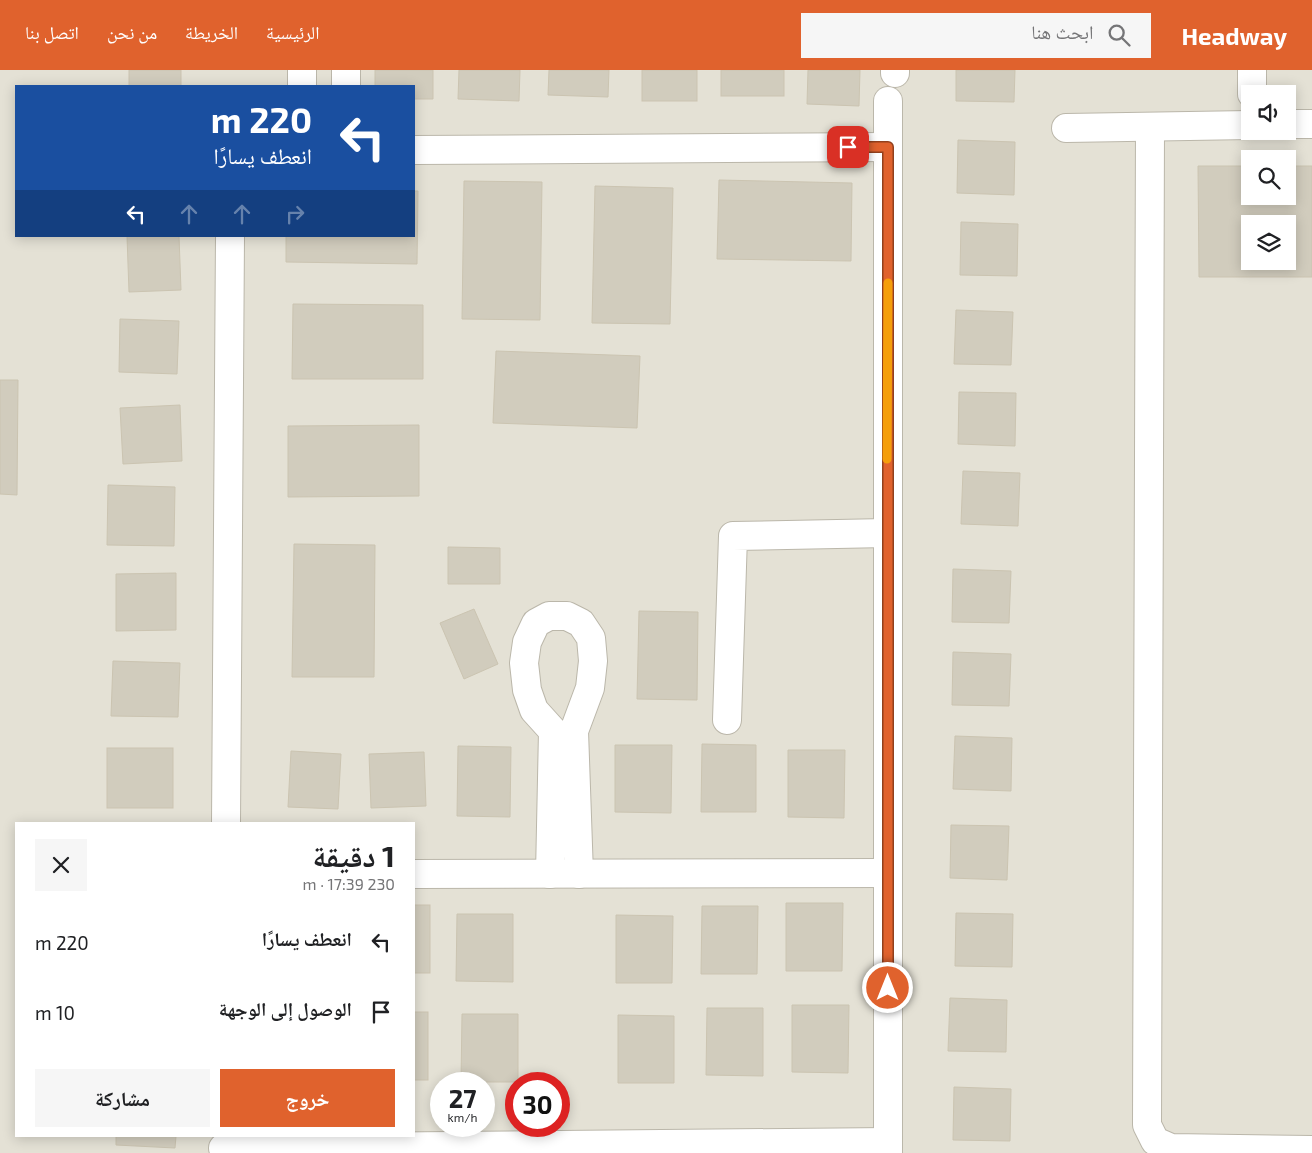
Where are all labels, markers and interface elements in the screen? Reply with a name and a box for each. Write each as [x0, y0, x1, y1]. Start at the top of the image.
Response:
search box [801, 13, 1151, 58]
text: ابحث هنا [1031, 20, 1093, 43]
text: اتصل بنا [25, 21, 79, 43]
text: من نحن [107, 21, 157, 43]
text: الخريطة [185, 21, 238, 43]
text: الرئيسية [266, 21, 319, 43]
icon: search [1105, 21, 1133, 49]
text: Headway [1181, 21, 1287, 50]
map controls [1241, 85, 1296, 270]
button: sound [1241, 85, 1296, 140]
text: 220 m [211, 98, 312, 140]
icon: left [330, 105, 395, 170]
pin [827, 126, 869, 168]
icon: arrive [834, 133, 862, 161]
text: انعطف يسارًا [213, 142, 312, 168]
button: search [1241, 150, 1296, 205]
icon: left [122, 200, 150, 228]
icon: ahead [175, 200, 203, 228]
icon: ahead [228, 200, 256, 228]
icon: right [281, 200, 309, 228]
button: layers [1241, 215, 1296, 270]
text: 1 دقيقة [313, 837, 395, 873]
button: close [35, 839, 87, 891]
text: 230 m · 17:39 [303, 874, 395, 893]
text: انعطف يسارًا [262, 927, 352, 950]
icon: left [367, 928, 395, 956]
text: 220 m [35, 931, 89, 954]
position arrow [861, 961, 913, 1013]
text: الوصول إلى الوجهة [219, 997, 352, 1020]
icon: arrive [367, 998, 395, 1026]
text: 10 m [35, 1001, 75, 1024]
button: مشاركة [35, 1069, 210, 1127]
button: خروج [220, 1069, 395, 1127]
speed limit sign: 30 [505, 1072, 570, 1137]
text: 27 [449, 1083, 476, 1113]
text: km/h [448, 1110, 477, 1124]

